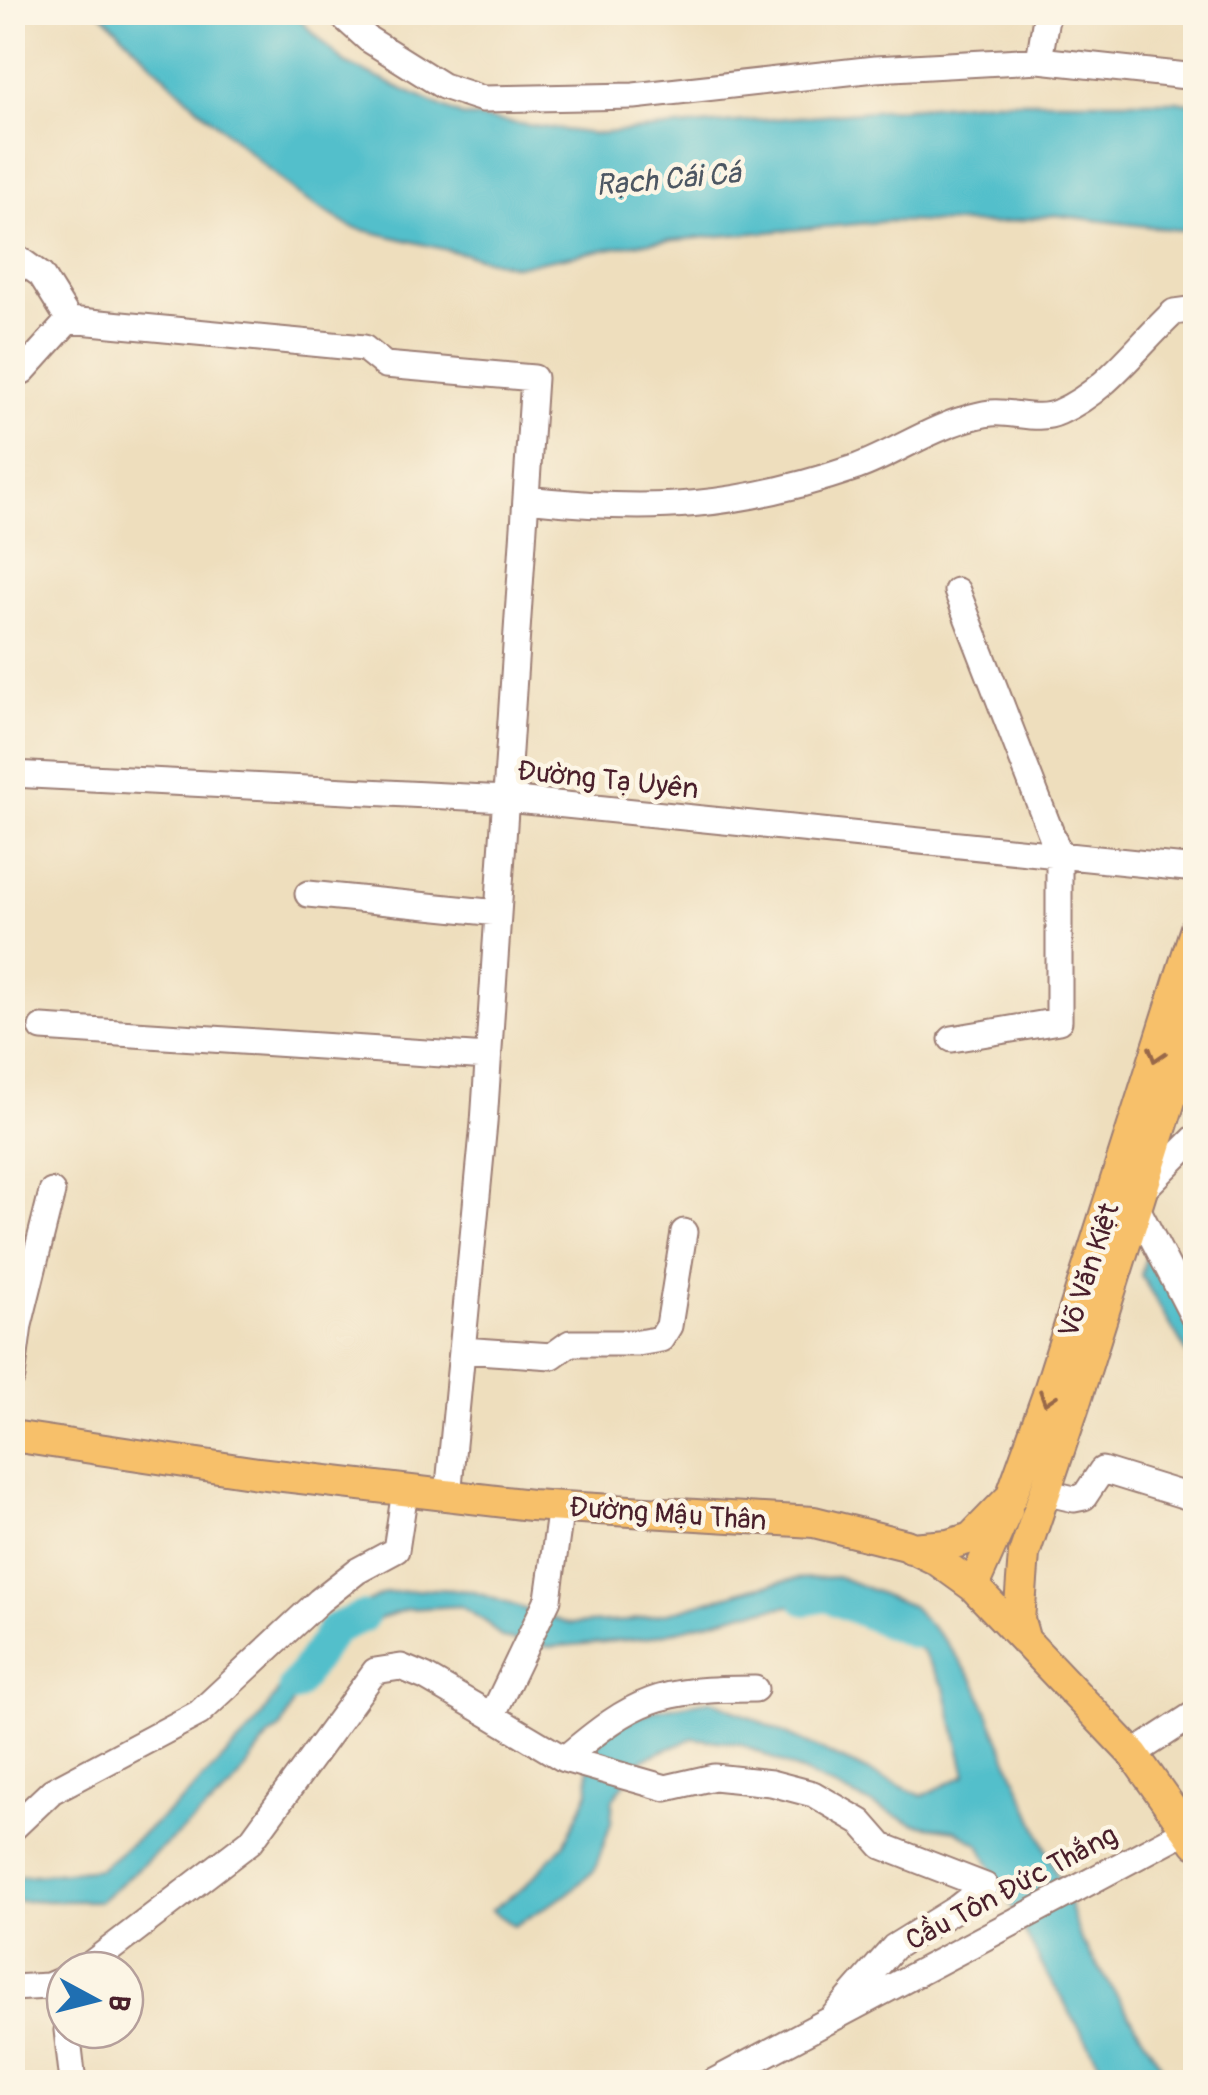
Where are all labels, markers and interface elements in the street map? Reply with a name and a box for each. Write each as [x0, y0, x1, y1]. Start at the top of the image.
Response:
water label: Rạch Cái Cá [594, 155, 744, 204]
street label: Đường Tạ Uyên [515, 754, 700, 807]
one-way arrow [1147, 1046, 1168, 1063]
street label: Võ Văn Kiệt [1051, 1198, 1128, 1342]
one-way arrow [1038, 1389, 1058, 1406]
street label: Đường Mậu Thân [568, 1490, 768, 1539]
street label: Cầu Tôn Đức Thắng [900, 1817, 1123, 1959]
north arrow [45, 1950, 145, 2050]
text: B [100, 1993, 137, 2013]

